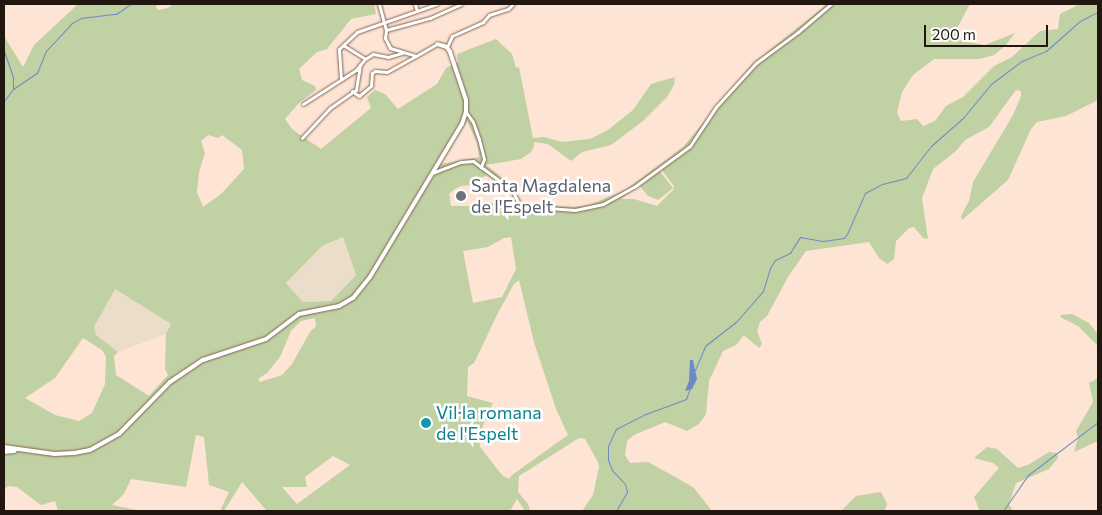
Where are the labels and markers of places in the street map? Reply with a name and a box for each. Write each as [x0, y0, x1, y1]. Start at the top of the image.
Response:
place label: Santa Magdalena de l'Espelt [471, 175, 611, 218]
marker: Santa Magdalena de l'Espelt [455, 190, 467, 202]
place label: Vil·la romana de l'Espelt [436, 402, 542, 444]
marker: Vil·la romana de l'Espelt [420, 417, 432, 429]

